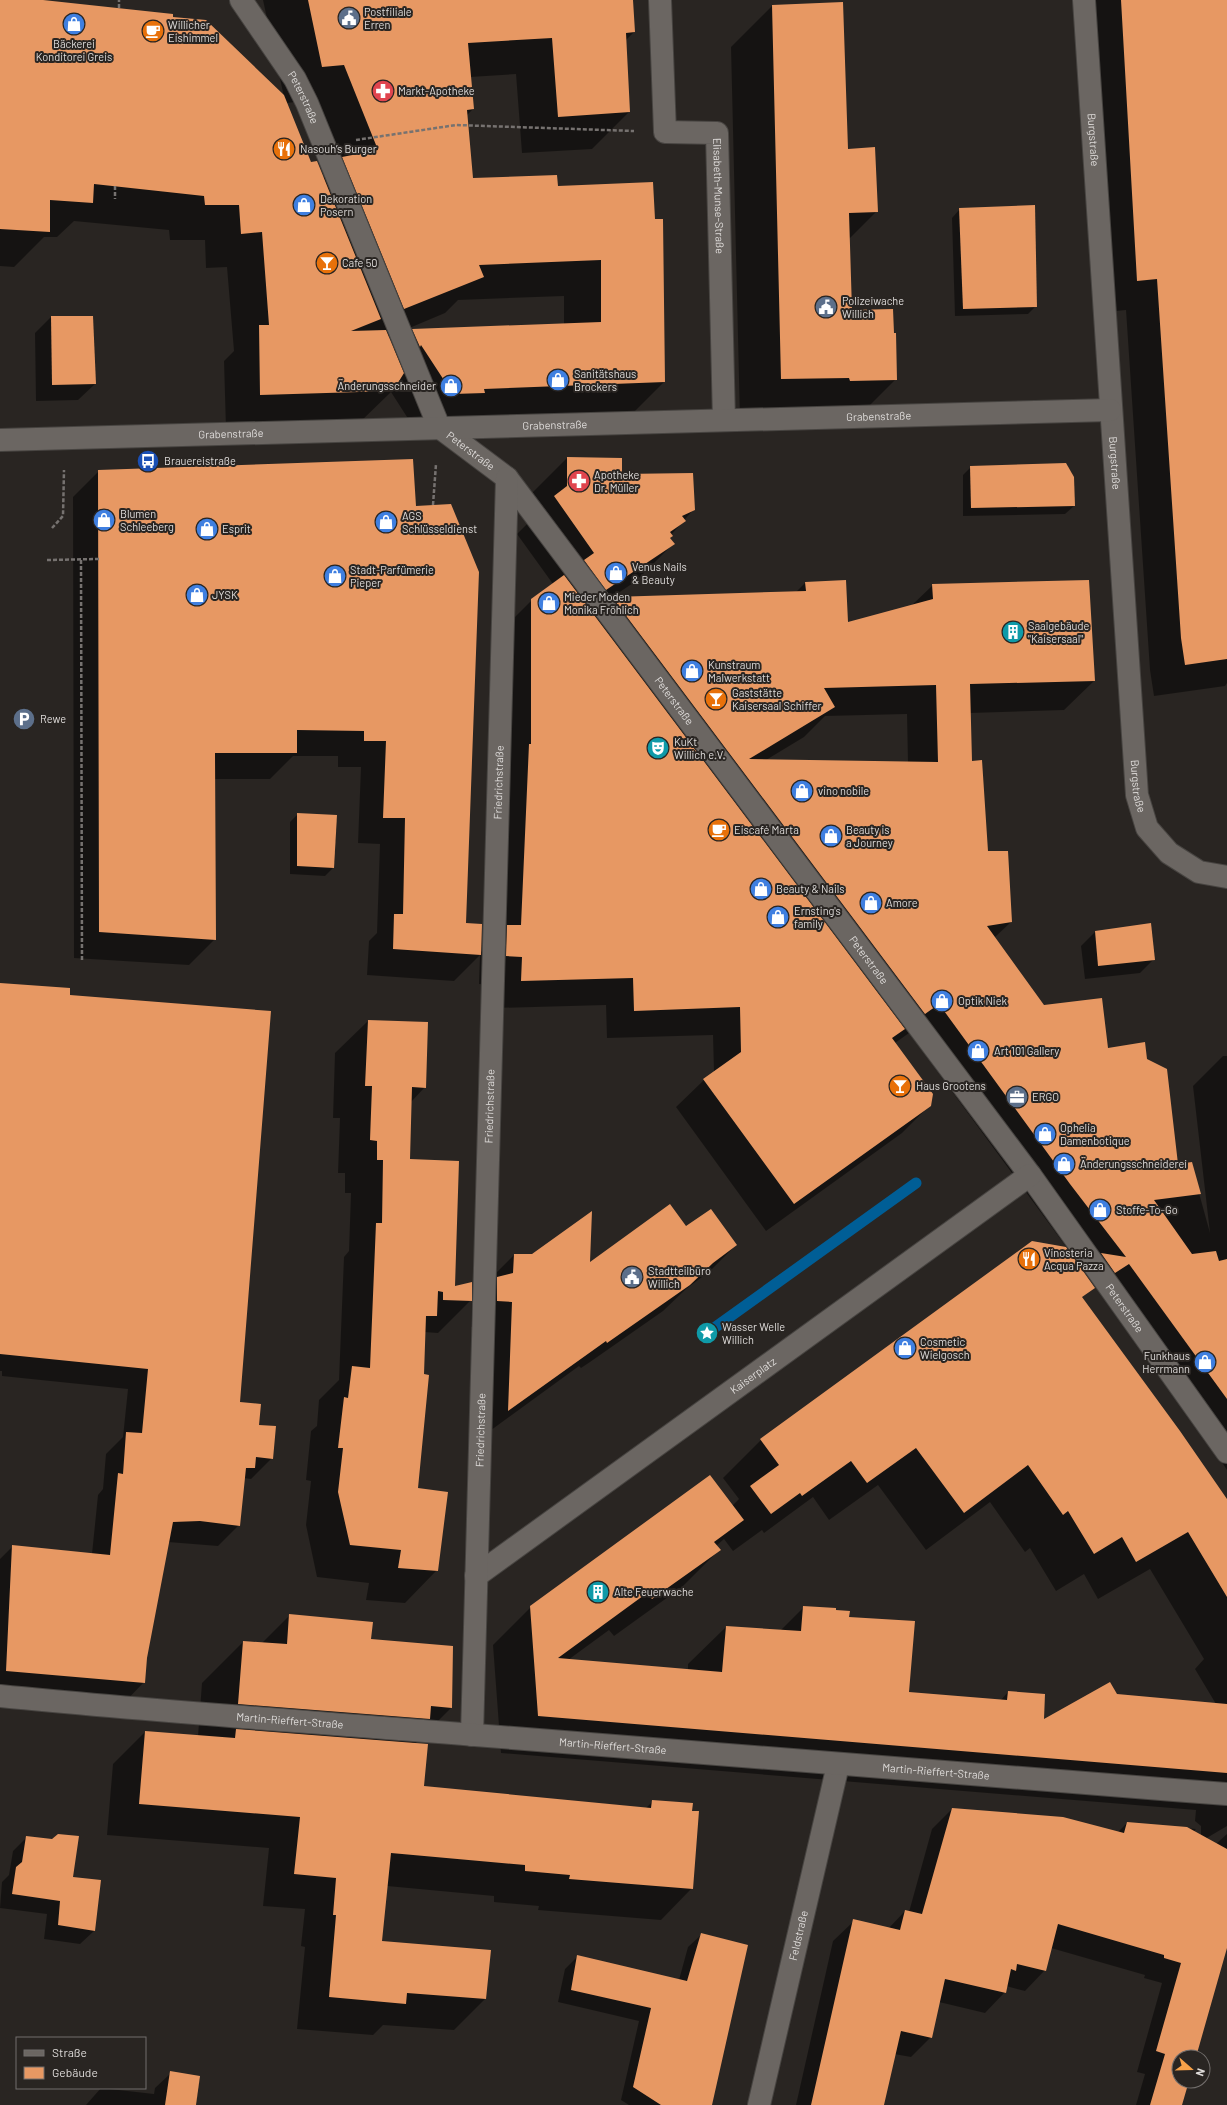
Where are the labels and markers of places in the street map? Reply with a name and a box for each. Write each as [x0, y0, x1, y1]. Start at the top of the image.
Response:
public building icon: Postfiliale Erren [336, 5, 362, 31]
place label: Postfiliale Erren [364, 5, 412, 31]
shop icon: Bäckerei Konditorei Greis [61, 11, 87, 37]
cafe icon: Willicher Eishimmel [140, 18, 166, 44]
place label: Willicher Eishimmel [168, 18, 218, 44]
place label: Bäckerei Konditorei Greis [36, 37, 112, 63]
pharmacy icon: Markt-Apotheke [370, 78, 396, 104]
place label: Markt-Apotheke [398, 84, 475, 97]
restaurant icon: Nasouh’s Burger [271, 136, 297, 162]
place label: Nasouh’s Burger [300, 142, 377, 155]
shop icon: Dekoration Posern [291, 192, 317, 218]
place label: Dekoration Posern [320, 192, 372, 218]
bar icon: Cafe 50 [314, 250, 340, 276]
place label: Cafe 50 [342, 256, 378, 269]
public building icon: Polizeiwache Willich [813, 294, 839, 320]
place label: Polizeiwache Willich [842, 294, 904, 320]
shop icon: Sanitätshaus Brockers [545, 367, 571, 393]
place label: Sanitätshaus Brockers [574, 367, 636, 393]
shop icon: Änderungsschneider [438, 373, 464, 399]
place label: Änderungsschneider [338, 378, 436, 392]
bus stop icon: Brauereistraße [135, 448, 161, 474]
place label: Brauereistraße [164, 454, 236, 467]
pharmacy icon: Apotheke Dr. Müller [566, 468, 592, 494]
place label: Apotheke Dr. Müller [594, 468, 640, 494]
shop icon: Blumen Schleeberg [91, 507, 117, 533]
place label: Blumen Schleeberg [120, 507, 174, 533]
shop icon: AGS Schlüsseldienst [373, 509, 399, 535]
place label: AGS Schlüsseldienst [402, 509, 477, 535]
shop icon: Esprit [194, 516, 220, 542]
place label: Esprit [222, 522, 251, 535]
shop icon: Venus Nails & Beauty [603, 560, 629, 586]
place label: Venus Nails & Beauty [632, 560, 687, 586]
shop icon: Stadt-Parfümerie Pieper [322, 563, 348, 589]
place label: Stadt-Parfümerie Pieper [350, 563, 434, 589]
shop icon: JYSK [184, 582, 210, 608]
place label: JYSK [212, 588, 238, 601]
shop icon: Mieder Moden Monika Fröhlich [536, 590, 562, 616]
place label: Mieder Moden Monika Fröhlich [564, 590, 639, 616]
building icon: Saalgebäude "Kaisersaal" [1000, 619, 1026, 645]
place label: Saalgebäude "Kaisersaal" [1028, 619, 1089, 645]
shop icon: Kunstraum Malwerkstatt [679, 658, 705, 684]
place label: Kunstraum Malwerkstatt [708, 658, 770, 684]
bar icon: Gaststätte Kaisersaal Schiffer [703, 686, 729, 712]
place label: Gaststätte Kaisersaal Schiffer [732, 686, 822, 712]
parking icon: Rewe [11, 706, 37, 732]
place label: Rewe [40, 712, 66, 725]
theatre icon: KuKt Willich e.V. [645, 735, 671, 761]
place label: KuKt Willich e.V. [674, 735, 726, 761]
shop icon: vino nobile [789, 778, 815, 804]
place label: vino nobile [818, 784, 869, 797]
cafe icon: Eiscafé Marta [706, 817, 732, 843]
place label: Eiscafé Marta [734, 823, 799, 836]
shop icon: Beauty is a Journey [818, 823, 844, 849]
place label: Beauty is a Journey [846, 823, 893, 849]
shop icon: Beauty & Nails [748, 876, 774, 902]
place label: Beauty & Nails [776, 882, 845, 895]
shop icon: Amore [858, 890, 884, 916]
place label: Amore [886, 896, 918, 909]
shop icon: Ernsting's family [765, 904, 791, 930]
place label: Ernsting's family [794, 904, 841, 930]
shop icon: Optik Niek [929, 988, 955, 1014]
place label: Optik Niek [958, 994, 1008, 1007]
shop icon: Art 101 Gallery [965, 1038, 991, 1064]
place label: Art 101 Gallery [994, 1044, 1059, 1057]
bar icon: Haus Grootens [887, 1073, 913, 1099]
place label: Haus Grootens [916, 1079, 986, 1092]
office icon: ERGO [1004, 1084, 1030, 1110]
place label: ERGO [1032, 1090, 1059, 1103]
shop icon: Ophelia Damenbotique [1032, 1121, 1058, 1147]
place label: Ophelia Damenbotique [1060, 1121, 1130, 1147]
shop icon: Änderungsschneiderei [1051, 1151, 1077, 1177]
place label: Änderungsschneiderei [1080, 1156, 1187, 1170]
shop icon: Stoffe-To-Go [1087, 1197, 1113, 1223]
place label: Stoffe-To-Go [1116, 1203, 1178, 1216]
restaurant icon: Vinosteria Acqua Pazza [1016, 1246, 1042, 1272]
place label: Vinosteria Acqua Pazza [1044, 1246, 1104, 1272]
public building icon: Stadtteilbüro Willich [619, 1264, 645, 1290]
place label: Stadtteilbüro Willich [648, 1264, 711, 1290]
place icon: Wasser Welle Willich [694, 1320, 720, 1346]
place label: Wasser Welle Willich [722, 1320, 785, 1346]
shop icon: Cosmetic Wielgosch [892, 1335, 918, 1361]
place label: Cosmetic Wielgosch [920, 1335, 970, 1361]
place label: Funkhaus Herrmann [1142, 1349, 1190, 1375]
shop icon: Funkhaus Herrmann [1192, 1349, 1218, 1375]
building icon: Alte Feuerwache [585, 1579, 611, 1605]
place label: Alte Feuerwache [614, 1585, 694, 1598]

